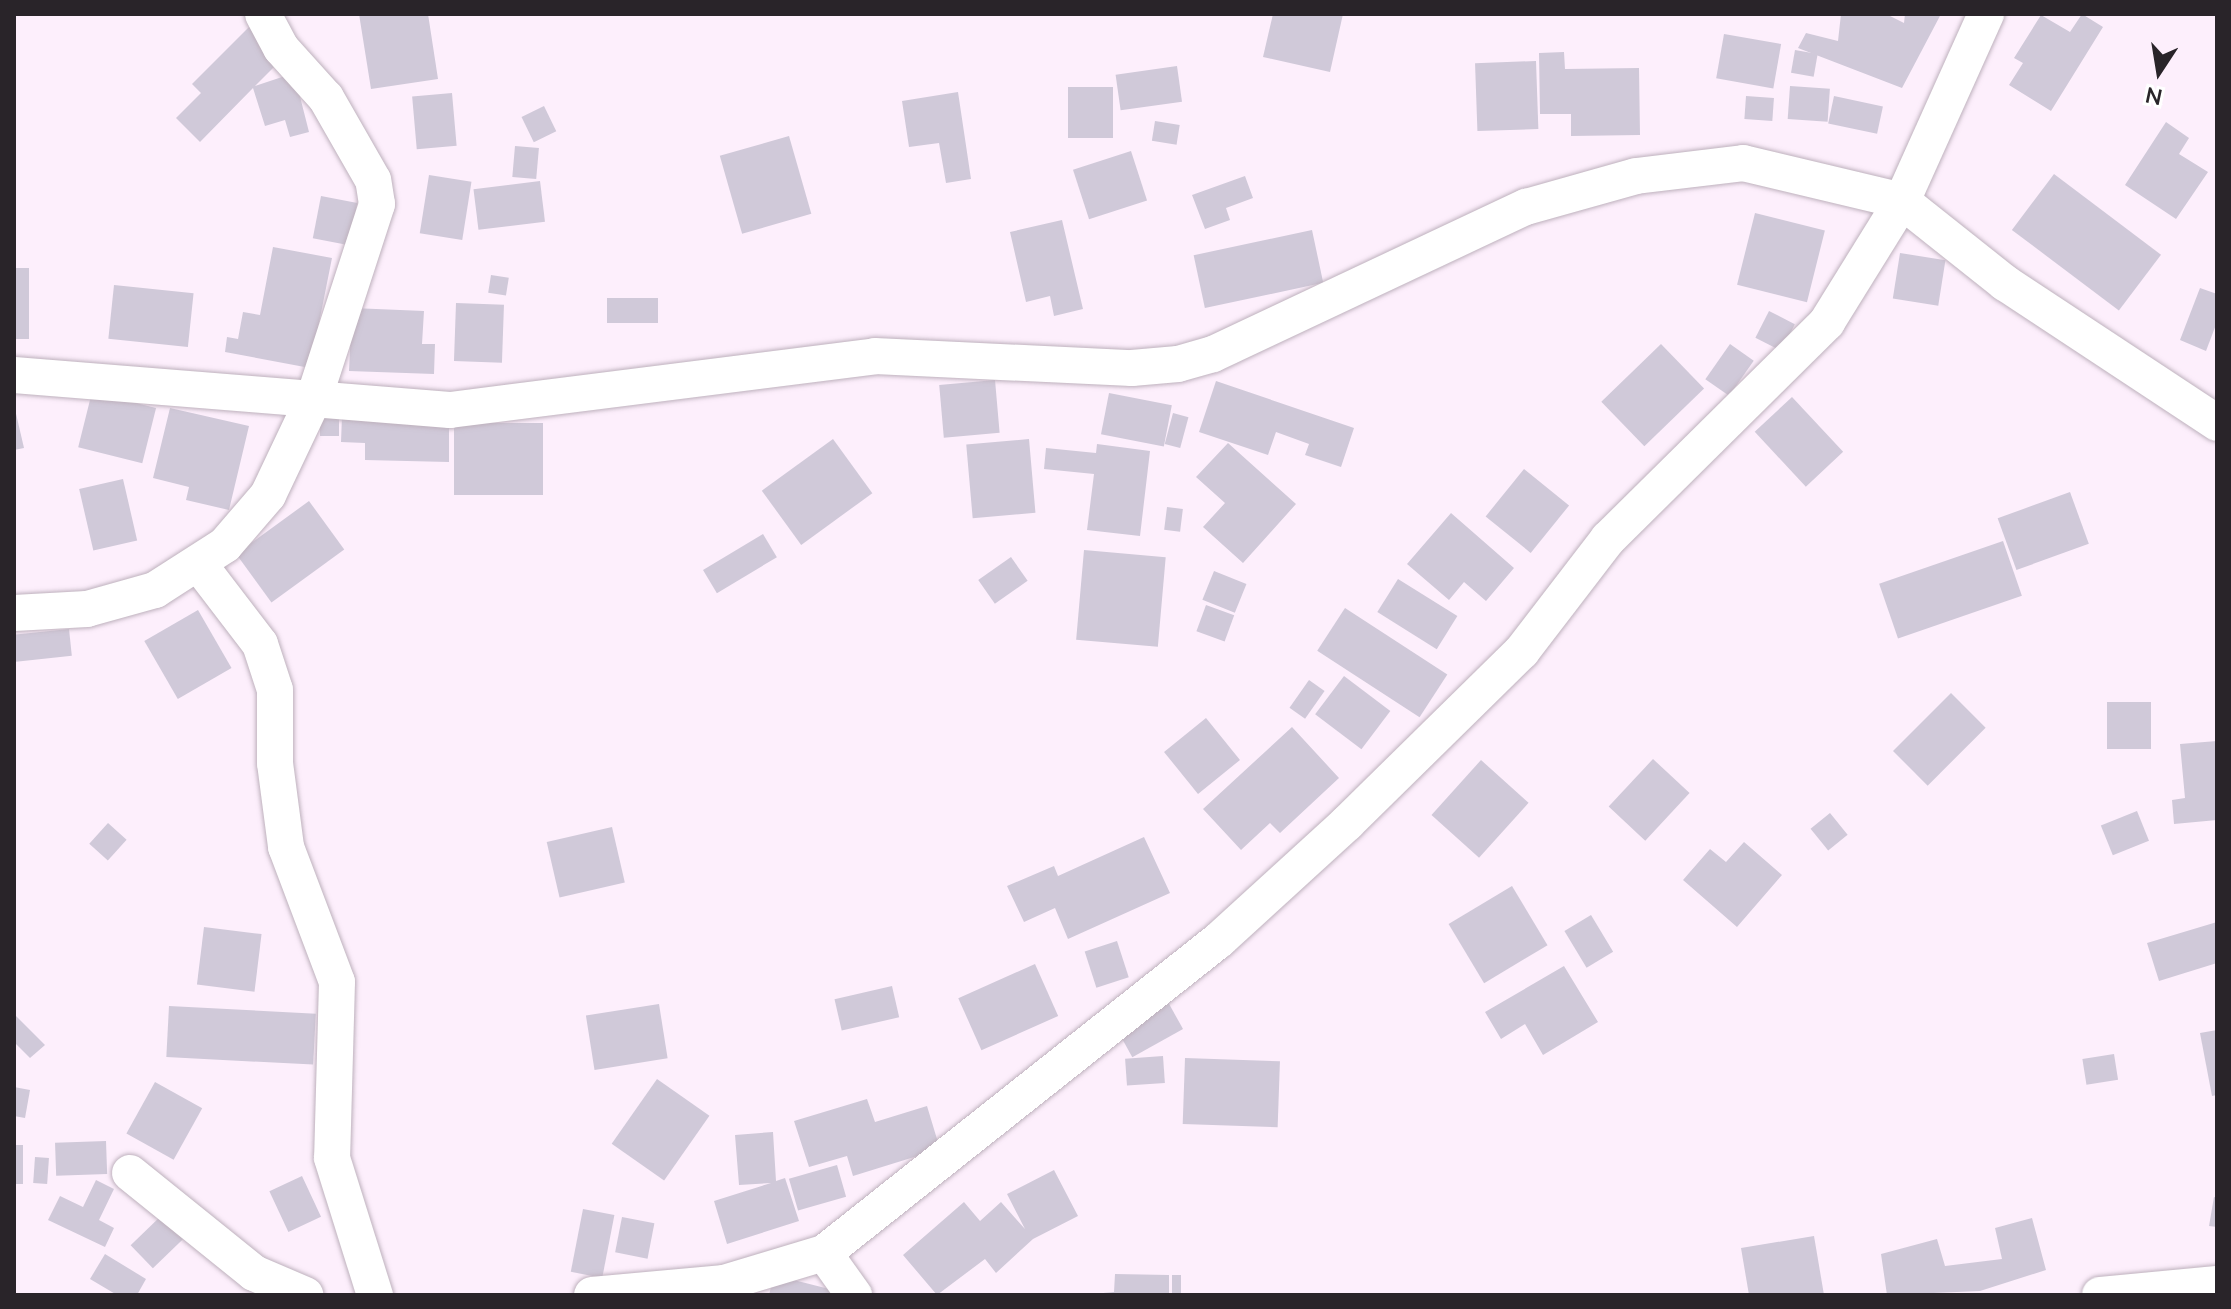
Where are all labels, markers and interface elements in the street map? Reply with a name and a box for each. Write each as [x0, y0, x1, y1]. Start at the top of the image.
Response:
north arrow [2119, 32, 2199, 112]
text: N [2143, 79, 2165, 112]

